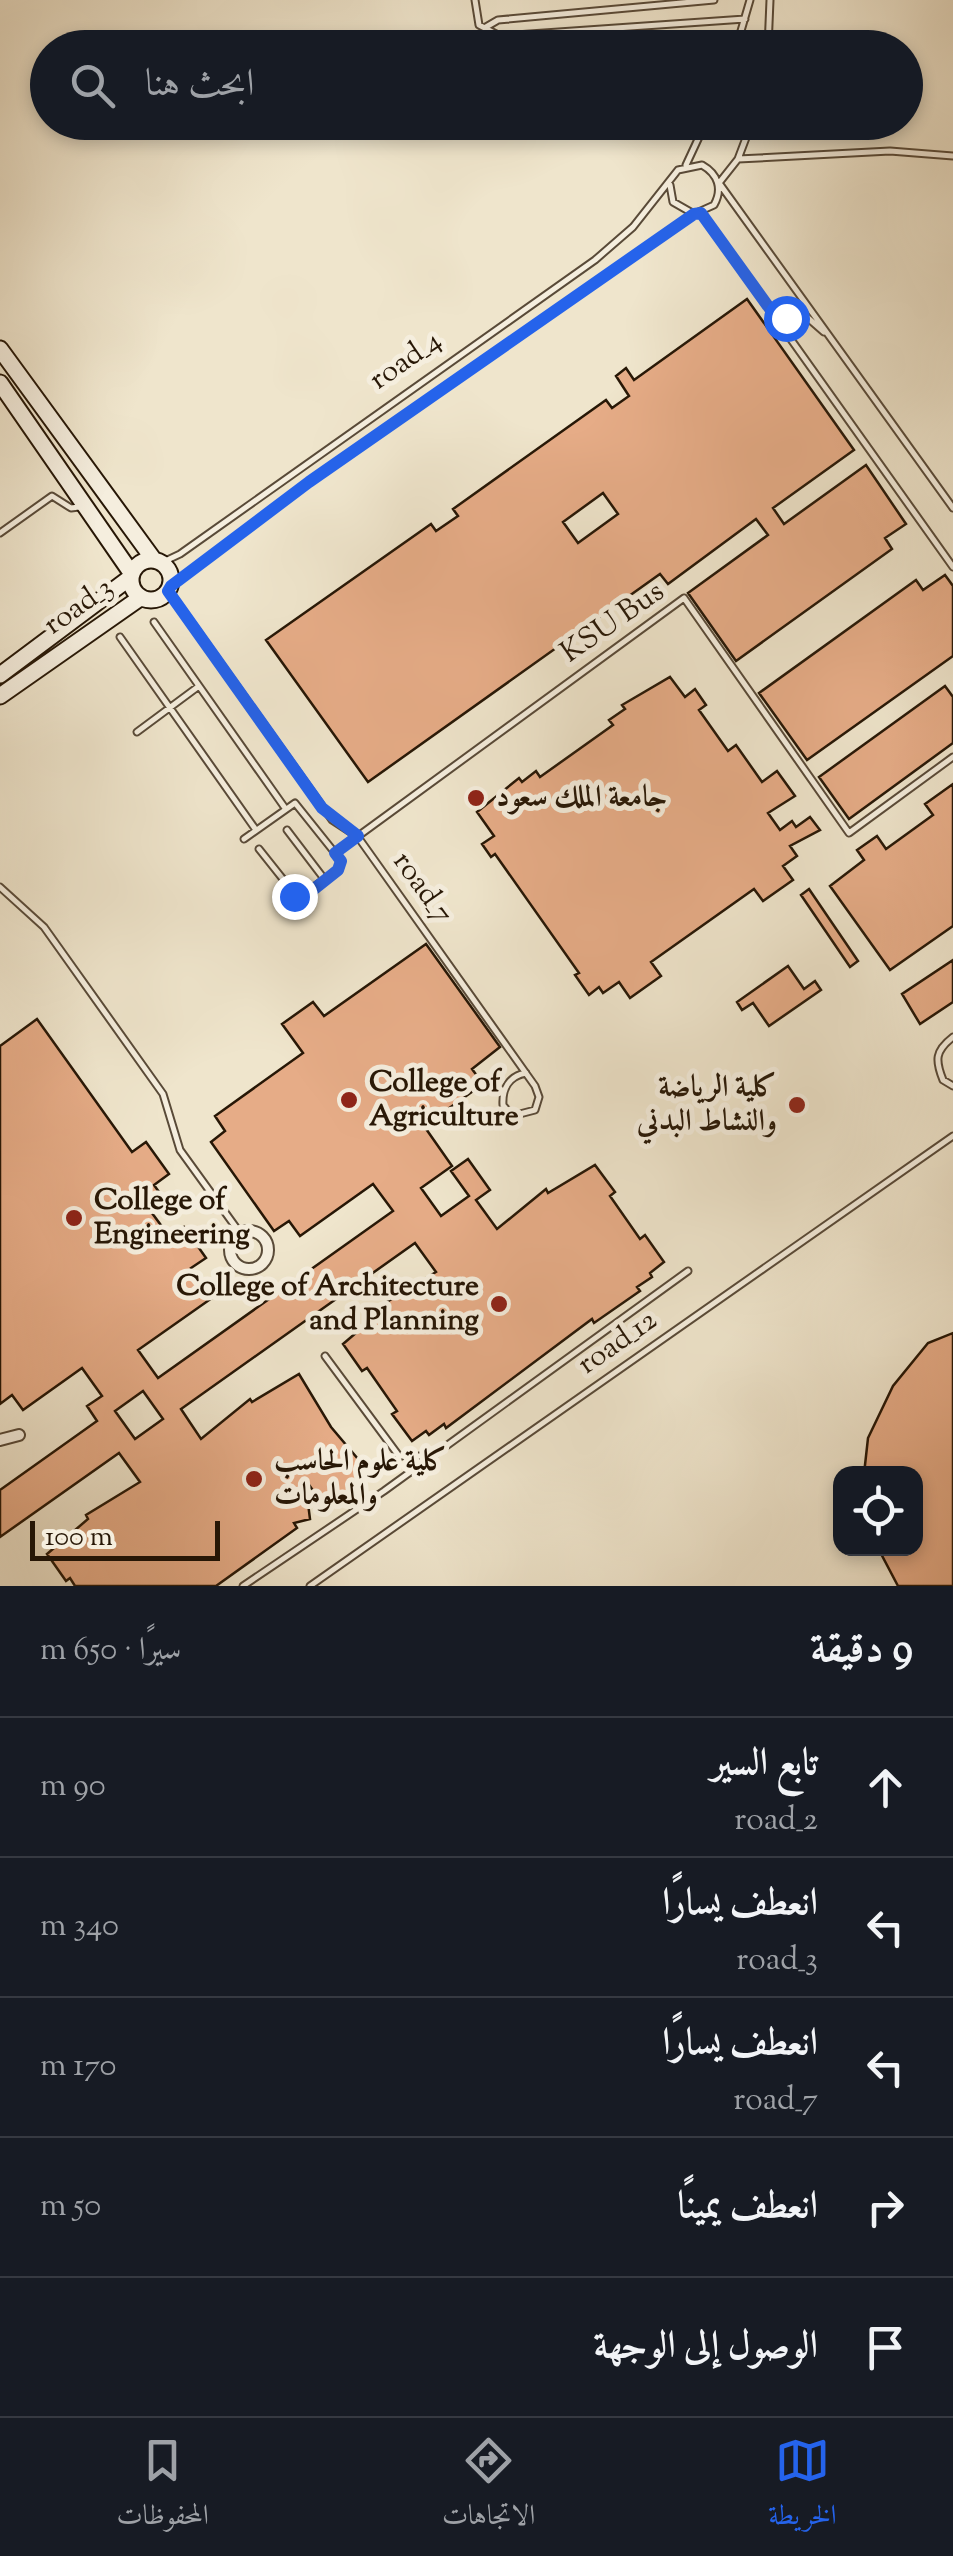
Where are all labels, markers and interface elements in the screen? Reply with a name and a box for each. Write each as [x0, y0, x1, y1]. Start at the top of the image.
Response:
search box [30, 30, 923, 140]
icon: search [65, 58, 120, 113]
text: ابحث هنا [145, 59, 254, 113]
route start [764, 296, 810, 342]
street label: road_4 [361, 321, 451, 401]
street label: road_3 [35, 567, 123, 647]
street label: KSU Bus [552, 572, 674, 674]
place label: جامعة الملك سعود [496, 777, 667, 820]
marker: جامعة الملك سعود [465, 787, 487, 809]
street label: road_7 [381, 843, 463, 933]
route end [272, 874, 318, 920]
place label: College of Agriculture [369, 1062, 519, 1139]
place label: كلية الرياضة والنشاط البدني [636, 1067, 777, 1145]
marker: College of Agriculture [338, 1089, 360, 1111]
marker: كلية الرياضة والنشاط البدني [786, 1094, 808, 1116]
place label: College of Engineering [94, 1180, 250, 1257]
marker: College of Engineering [63, 1207, 85, 1229]
place label: College of Architecture and Planning [176, 1266, 479, 1343]
marker: College of Architecture and Planning [488, 1293, 510, 1315]
street label: road_12 [569, 1300, 667, 1386]
place label: كلية علوم الحاسب والمعلومات [274, 1441, 447, 1518]
map controls [833, 1466, 923, 1556]
button: locate [833, 1466, 923, 1556]
marker: كلية علوم الحاسب والمعلومات [243, 1468, 265, 1490]
scale bar [30, 1516, 220, 1560]
text: 100 m [45, 1518, 113, 1558]
text: 9 دقيقة [810, 1621, 913, 1681]
text: سيرًا · 650 m [40, 1628, 181, 1674]
text: تابع السير [711, 1738, 818, 1792]
icon: ahead [858, 1760, 913, 1815]
text: 90 m [40, 1764, 106, 1810]
text: road_2 [734, 1798, 818, 1844]
text: انعطف يسارًا [662, 1878, 818, 1932]
icon: left [858, 1900, 913, 1955]
text: 340 m [40, 1904, 119, 1950]
text: road_3 [736, 1938, 818, 1984]
text: انعطف يسارًا [662, 2018, 818, 2072]
icon: left [858, 2040, 913, 2095]
text: 170 m [40, 2044, 117, 2090]
text: road_7 [733, 2078, 818, 2124]
icon: right [858, 2180, 913, 2235]
text: انعطف يمينًا [678, 2181, 818, 2235]
text: 50 m [40, 2184, 101, 2230]
icon: arrive [858, 2320, 913, 2375]
text: الوصول إلى الوجهة [594, 2321, 818, 2375]
tab: المحفوظات [117, 2433, 209, 2542]
tab: الاتجاهات [442, 2433, 535, 2542]
tab: الخريطة [768, 2433, 836, 2542]

